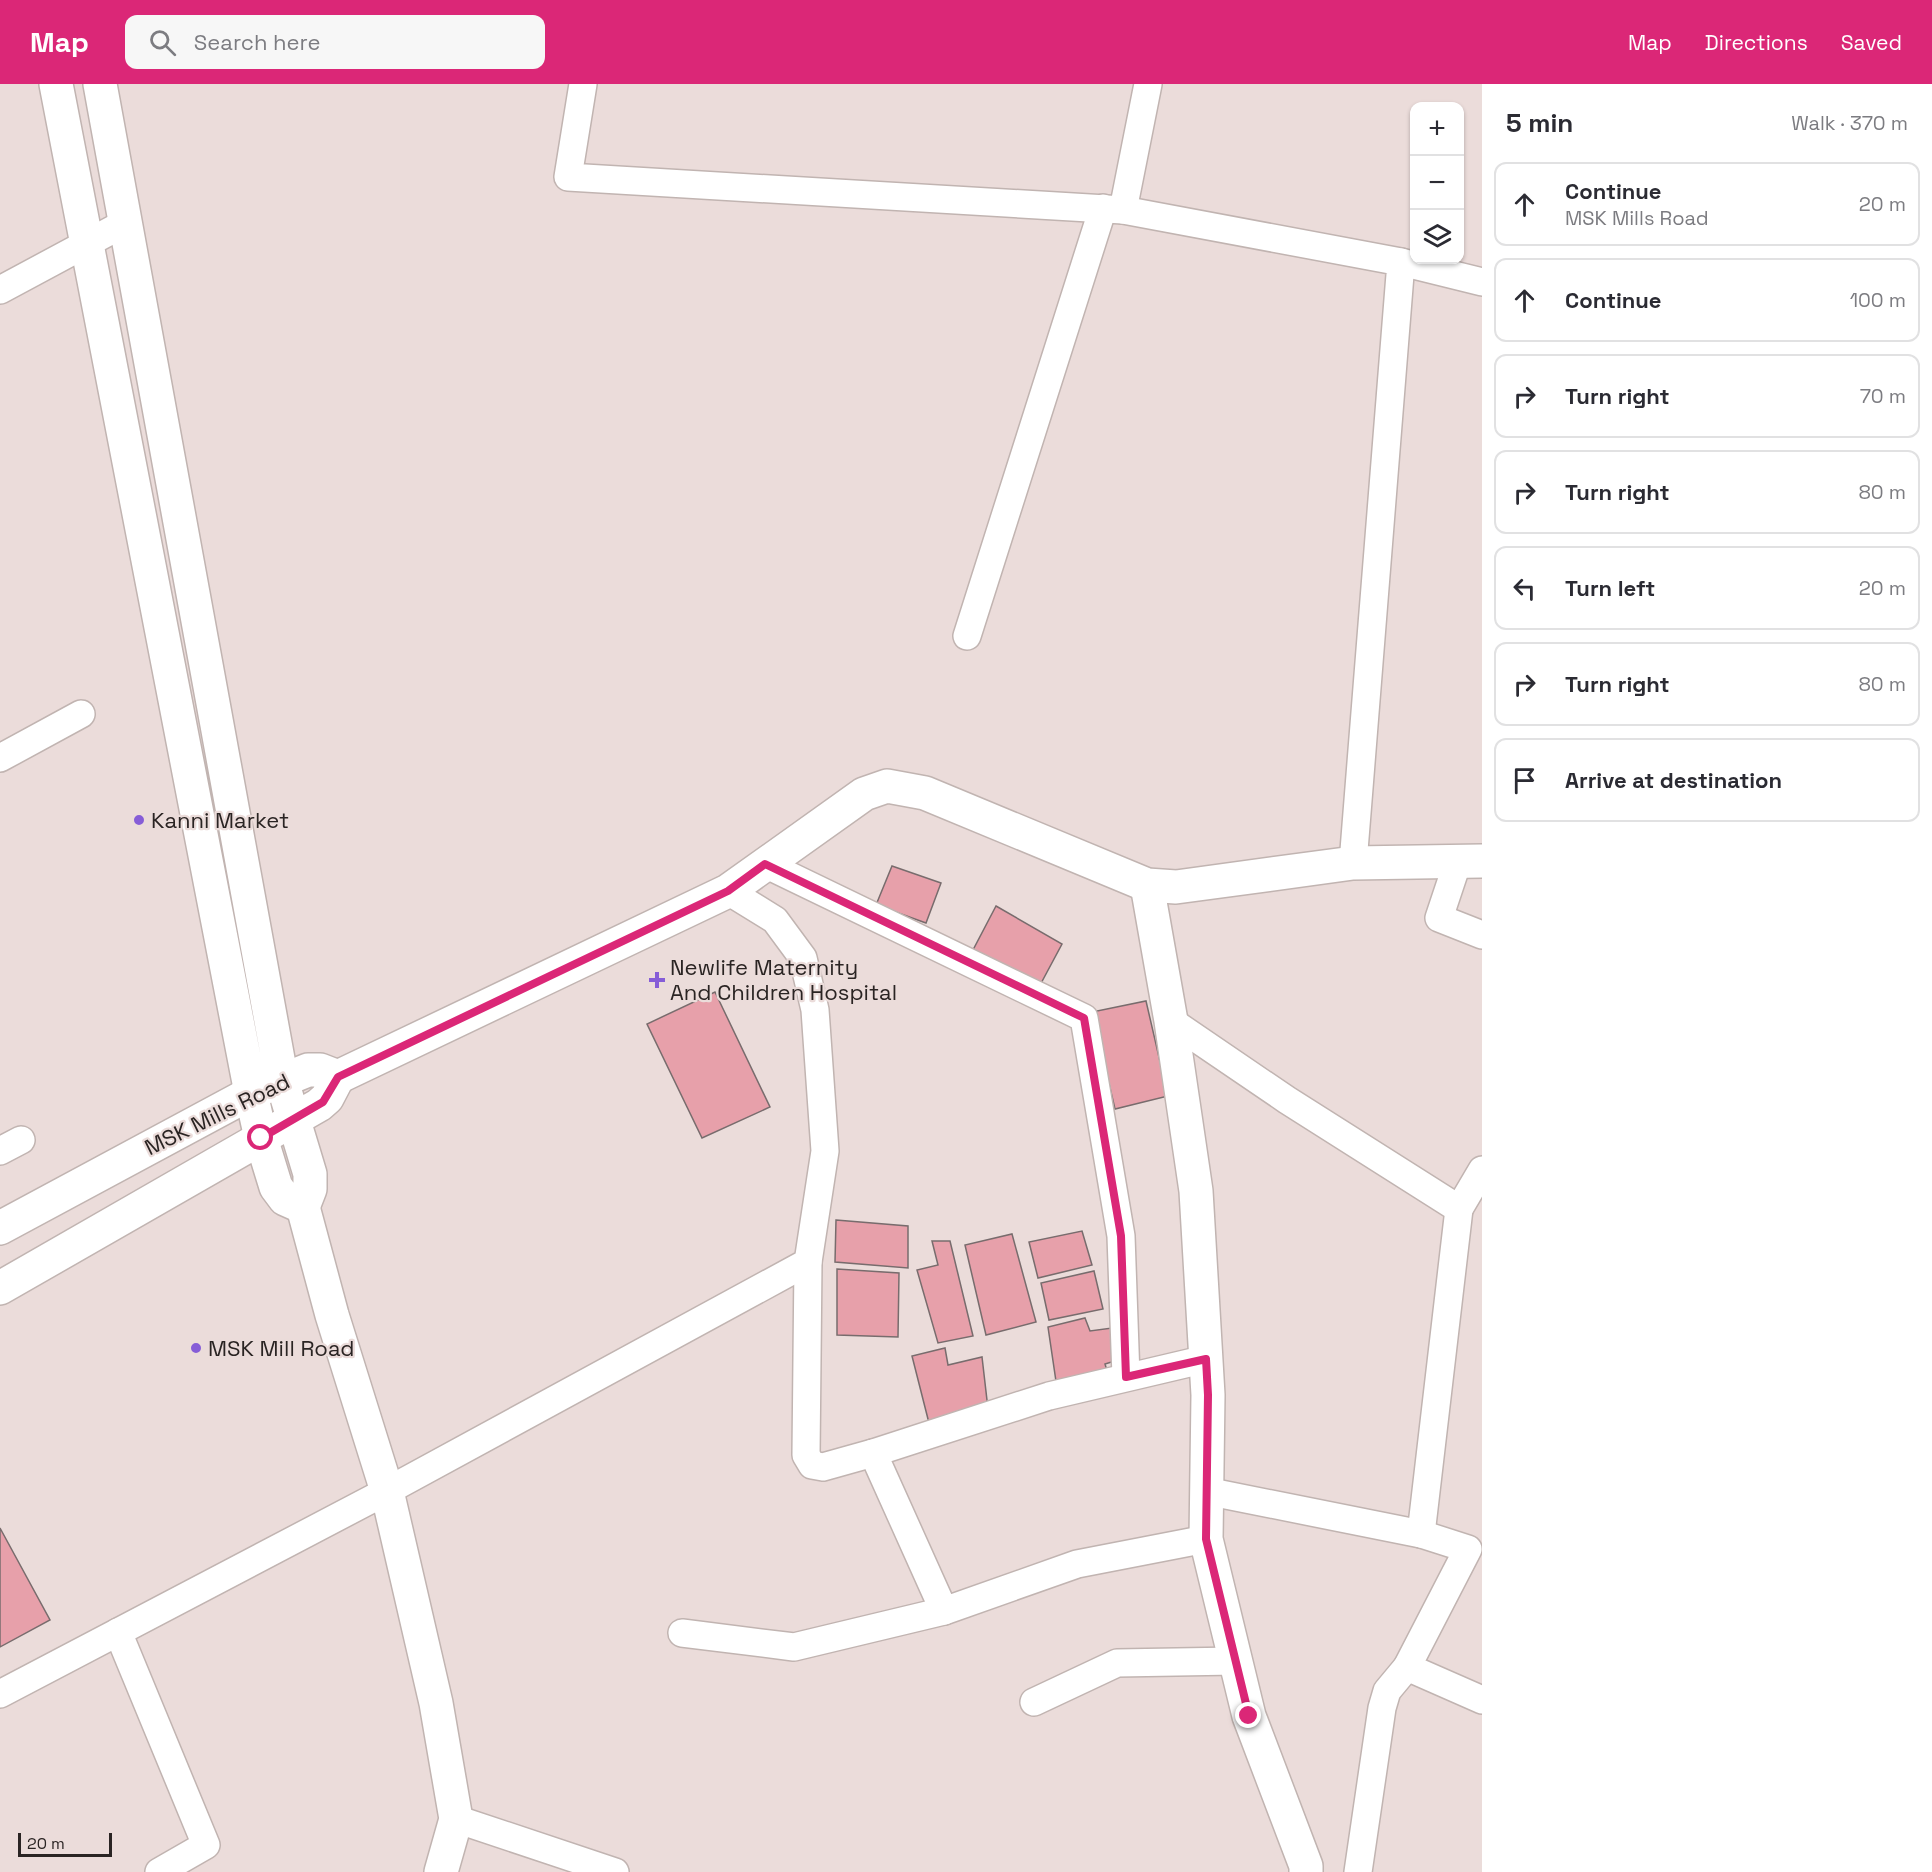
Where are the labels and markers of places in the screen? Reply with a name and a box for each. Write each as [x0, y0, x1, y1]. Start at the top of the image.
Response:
place label: Kanni Market [151, 806, 289, 834]
marker: Kanni Market [132, 813, 146, 827]
place label: Newlife Maternity And Children Hospital [670, 953, 897, 1006]
marker: Newlife Maternity And Children Hospital [648, 971, 666, 989]
place label: MSK Mill Road [208, 1334, 354, 1362]
marker: MSK Mill Road [189, 1341, 203, 1355]

